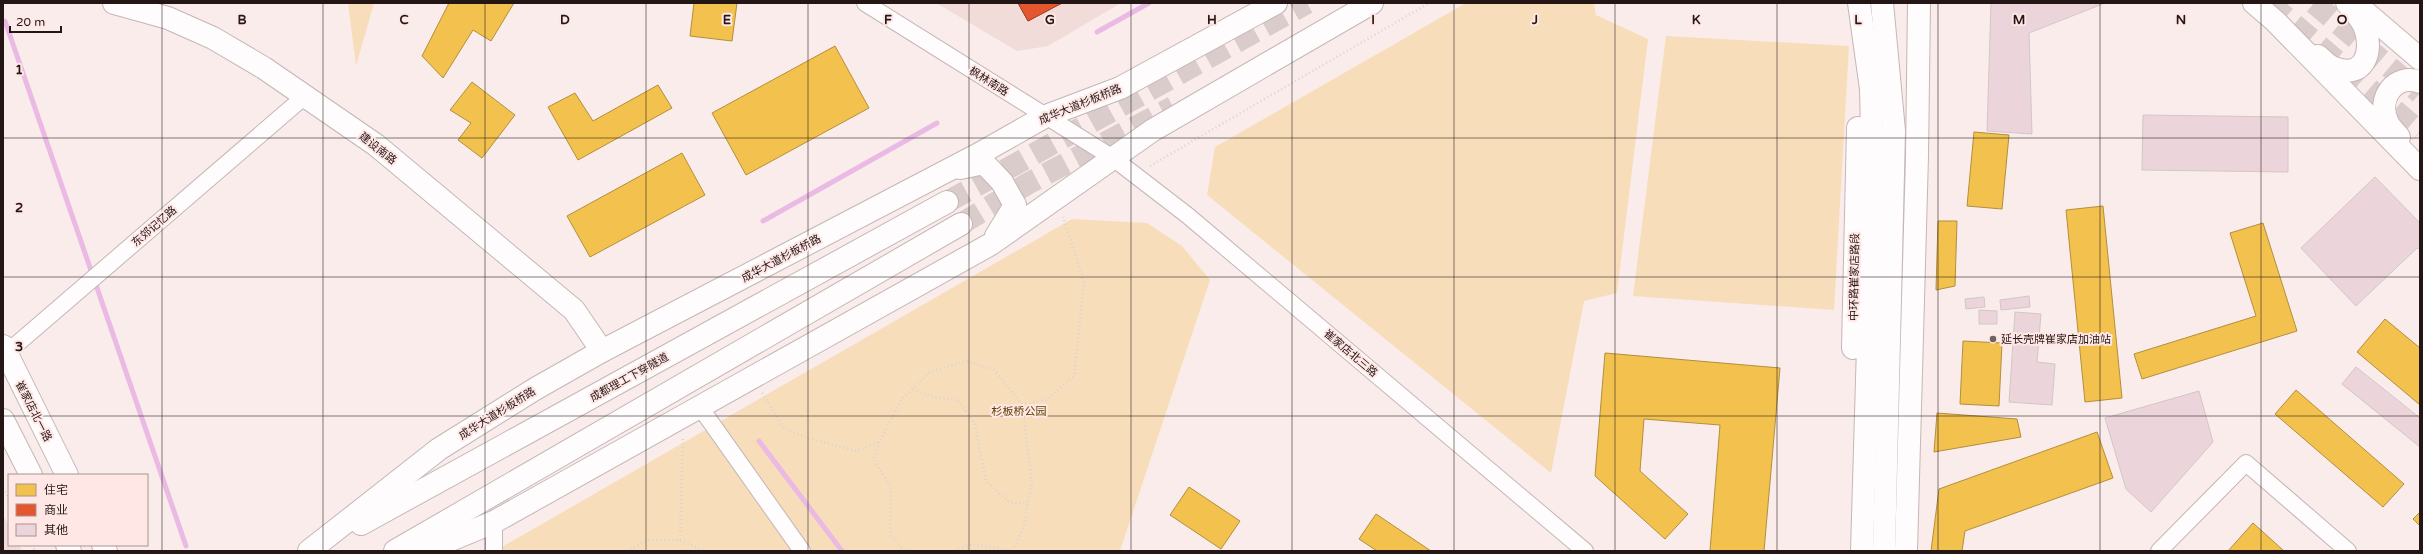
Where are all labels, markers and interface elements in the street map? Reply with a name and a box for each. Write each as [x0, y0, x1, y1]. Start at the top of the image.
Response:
scale bar [10, 8, 61, 34]
text: B [237, 12, 247, 28]
text: C [399, 12, 409, 28]
text: D [560, 12, 570, 28]
text: E [723, 12, 731, 28]
text: F [884, 12, 892, 28]
text: G [1045, 12, 1055, 28]
text: H [1207, 12, 1217, 28]
text: I [1371, 12, 1375, 28]
text: J [1531, 12, 1538, 28]
text: K [1692, 12, 1701, 28]
text: L [1854, 12, 1862, 28]
text: M [2013, 12, 2025, 28]
text: N [2176, 12, 2186, 28]
text: O [2337, 12, 2348, 28]
text: 20 m [16, 15, 45, 29]
text: 1 [15, 62, 23, 78]
street label: 枫林南路 [967, 64, 1011, 99]
street label: 成华大道杉板桥路 [1037, 82, 1123, 127]
street label: 建设南路 [356, 130, 399, 167]
text: 2 [15, 200, 23, 216]
street label: 东郊记忆路 [129, 203, 179, 249]
street label: 成华大道杉板桥路 [739, 232, 823, 285]
street label: 中环路崔家店路段 [1847, 233, 1862, 321]
street label: 崔家店北三路 [1321, 327, 1380, 380]
place label: 延长壳牌崔家店加油站 [2001, 333, 2111, 346]
marker: 延长壳牌崔家店加油站 [1988, 334, 1998, 344]
text: 3 [15, 339, 23, 355]
street label: 成都理工下穿隧道 [588, 350, 671, 404]
street label: 崔家店北一路 [13, 379, 54, 444]
street label: 成华大道杉板桥路 [457, 385, 538, 442]
park label: 杉板桥公园 [992, 405, 1047, 418]
legend [8, 474, 148, 546]
text: 住宅 [44, 483, 68, 497]
text: 商业 [44, 503, 68, 517]
text: 其他 [44, 523, 68, 537]

